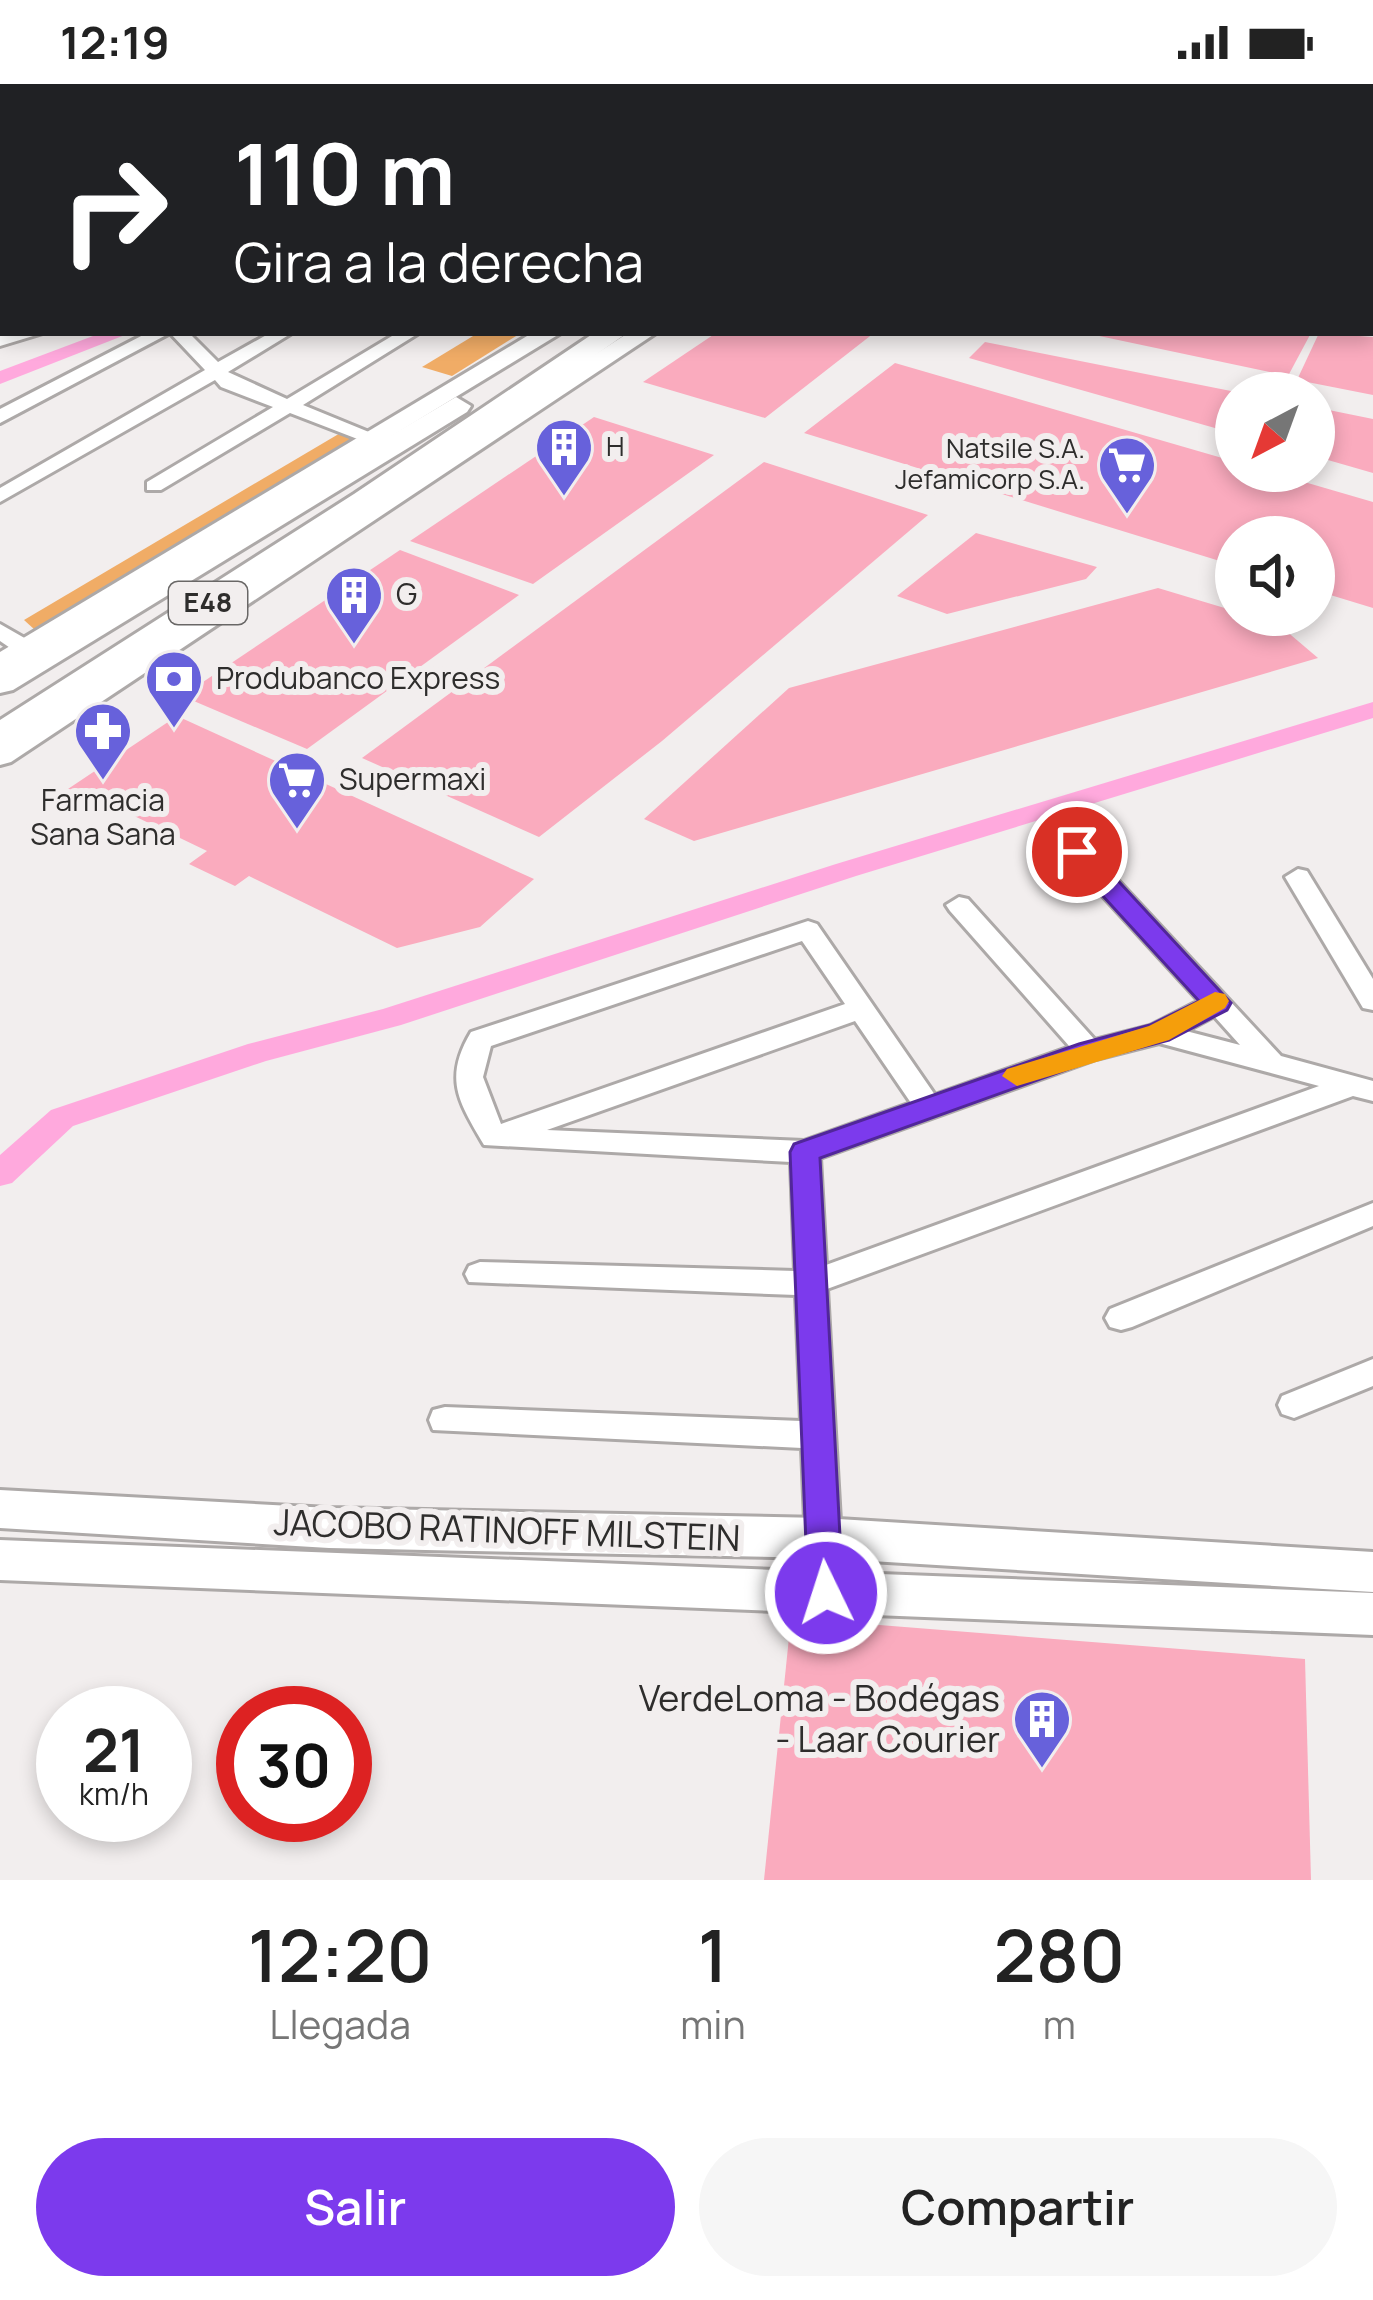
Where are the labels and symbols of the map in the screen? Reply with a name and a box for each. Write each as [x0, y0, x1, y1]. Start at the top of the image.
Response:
north arrow [1215, 372, 1335, 492]
building icon: H [533, 416, 595, 498]
place label: H [606, 427, 624, 464]
place label: Natsile S.A. Jefamicorp S.A. [895, 429, 1085, 497]
supermarket icon: Natsile S.A. Jefamicorp S.A. [1096, 434, 1158, 516]
building icon: G [323, 564, 385, 646]
place label: G [396, 573, 417, 614]
road number: E48 [169, 582, 247, 624]
bank icon: Produbanco Express [143, 648, 205, 730]
place label: Produbanco Express [216, 657, 500, 698]
pharmacy icon: Farmacia Sana Sana [72, 700, 134, 782]
supermarket icon: Supermaxi [266, 749, 328, 831]
place label: Supermaxi [339, 758, 486, 799]
place label: Farmacia Sana Sana [30, 779, 176, 854]
pin [1026, 801, 1128, 903]
street label: JACOBO RATINOFF MILSTEIN [273, 1497, 741, 1562]
position arrow [763, 1530, 889, 1656]
place label: VerdeLoma - Bodégas - Laar Courier [639, 1673, 1000, 1763]
speed limit sign: 30 [216, 1686, 372, 1842]
building icon: VerdeLoma - Bodégas - Laar Courier [1011, 1688, 1073, 1770]

